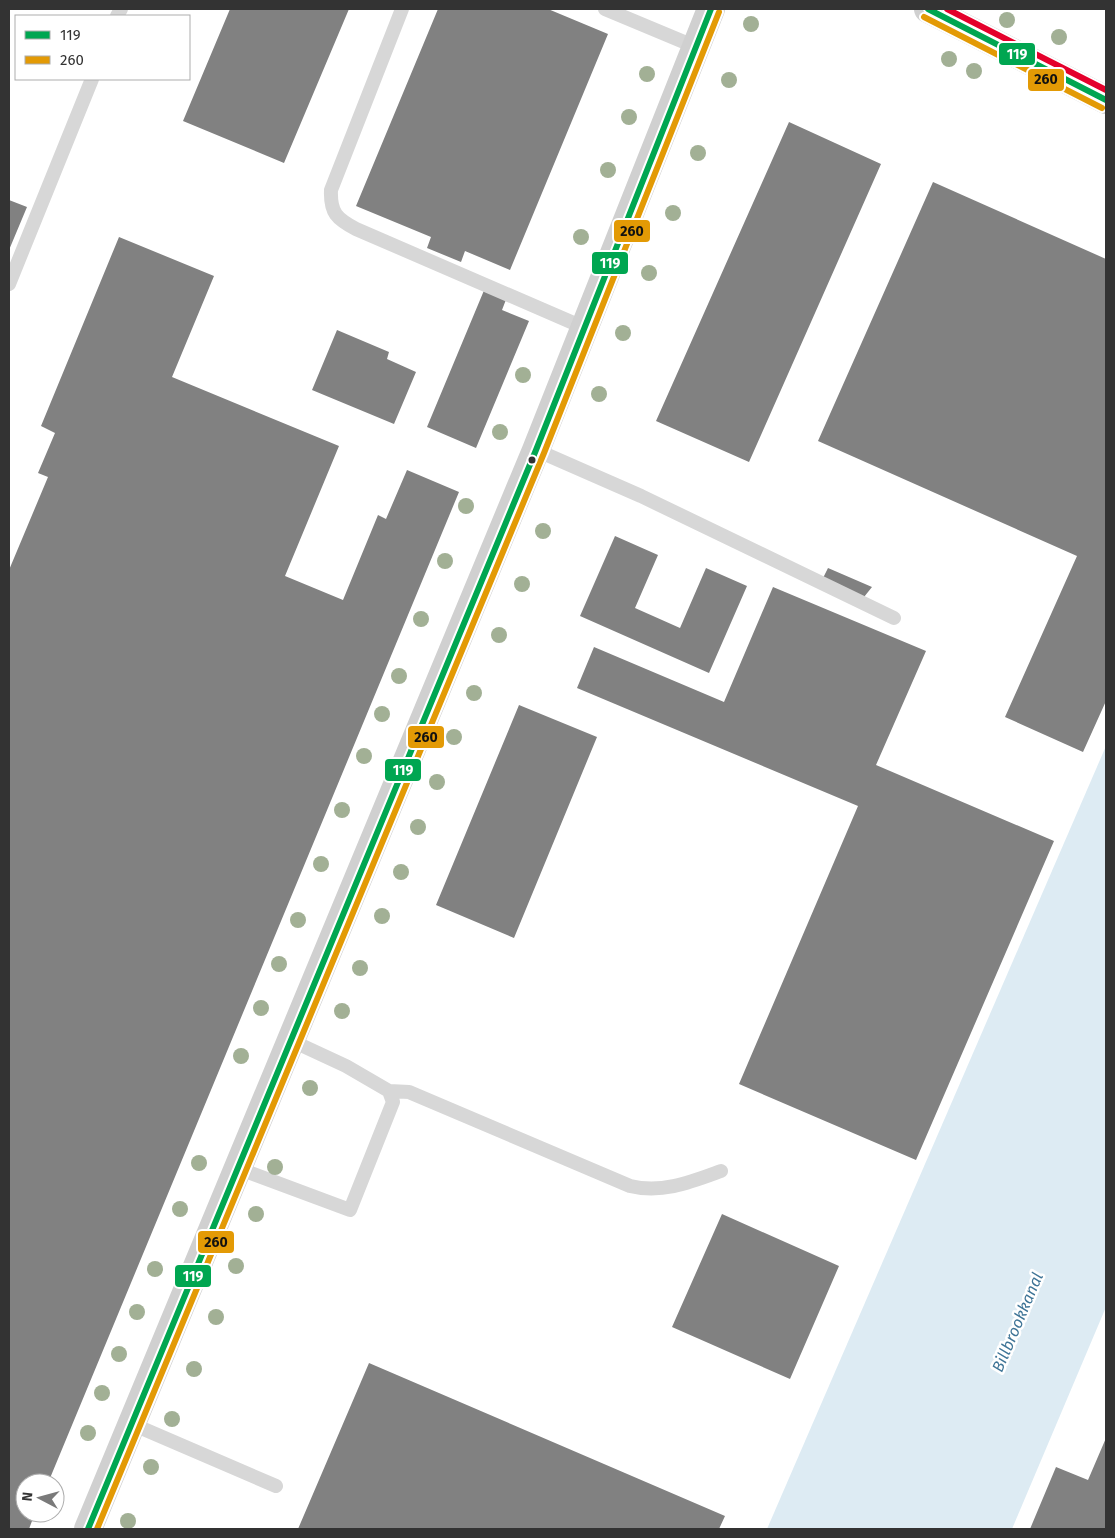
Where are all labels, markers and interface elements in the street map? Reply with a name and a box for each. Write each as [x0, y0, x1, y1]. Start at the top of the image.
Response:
legend [15, 15, 190, 80]
text: 119 [60, 26, 81, 44]
line badge: 119 [998, 42, 1036, 66]
text: 119 [1007, 46, 1027, 63]
text: 260 [60, 51, 84, 69]
line badge: 260 [1027, 68, 1065, 92]
text: 260 [1034, 71, 1058, 88]
line badge: 260 [613, 219, 651, 243]
text: 260 [620, 223, 644, 240]
line badge: 119 [591, 251, 629, 275]
text: 119 [600, 255, 620, 272]
unlabelled marker [527, 455, 537, 465]
line badge: 260 [407, 725, 445, 749]
text: 260 [414, 729, 438, 746]
line badge: 119 [384, 758, 422, 782]
text: 119 [393, 762, 413, 779]
line badge: 260 [197, 1230, 235, 1254]
text: 260 [204, 1234, 228, 1251]
line badge: 119 [174, 1264, 212, 1288]
text: 119 [183, 1268, 203, 1285]
water label: Billbrookkanal [988, 1270, 1047, 1375]
north arrow [15, 1473, 65, 1523]
text: N [19, 1491, 37, 1502]

